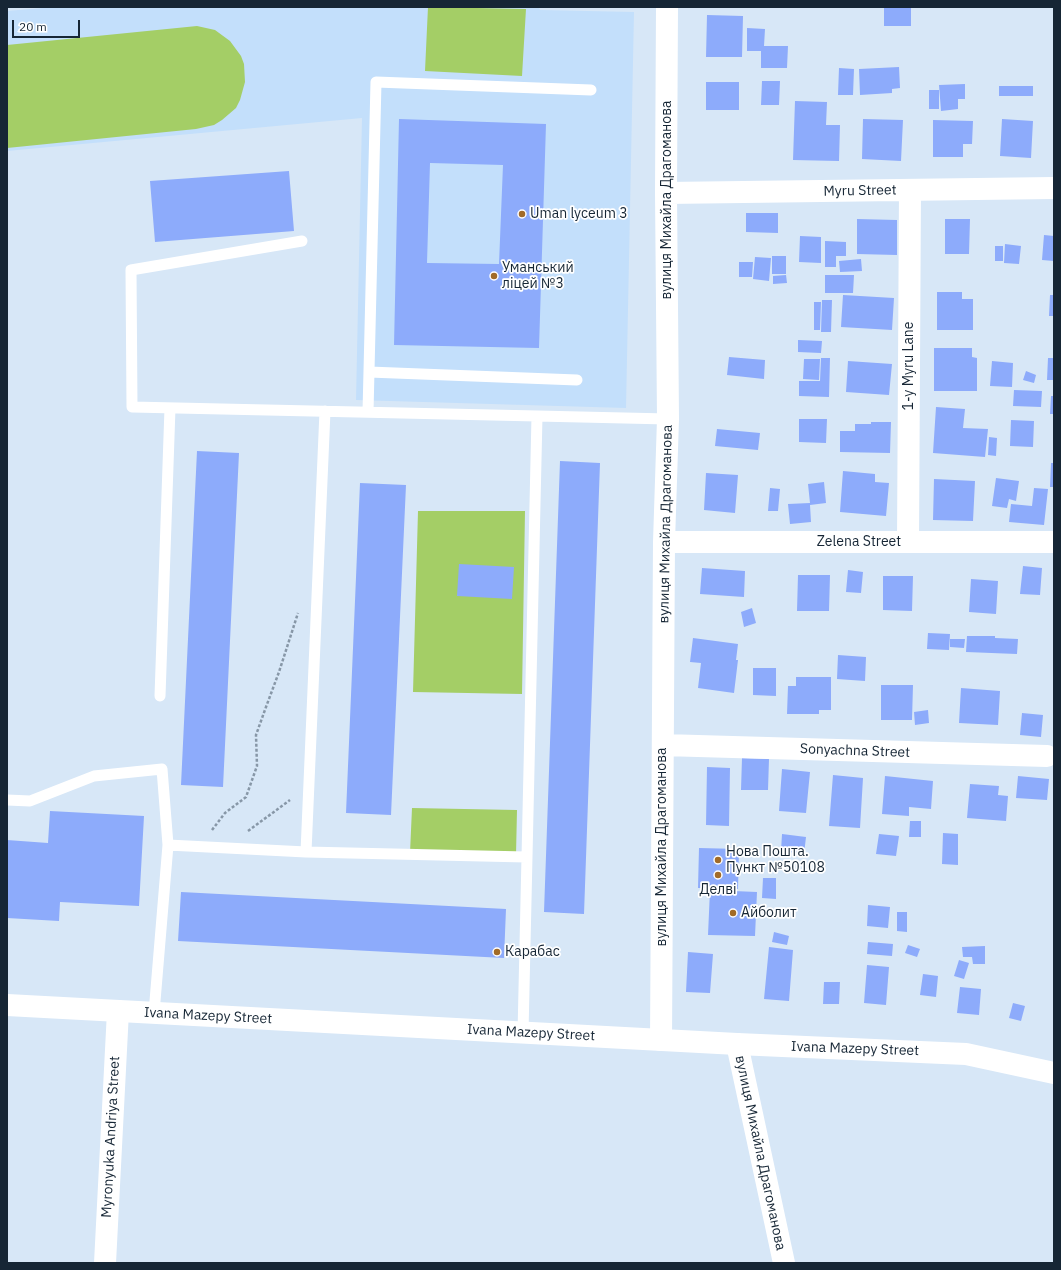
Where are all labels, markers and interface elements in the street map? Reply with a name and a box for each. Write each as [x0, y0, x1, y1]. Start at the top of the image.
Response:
scale bar [14, 12, 82, 38]
text: 20 m [19, 19, 47, 34]
street label: вулиця Михайла Драгоманова [659, 101, 675, 299]
street label: Myru Street [823, 182, 897, 200]
place label: Uman lyceum 3 [530, 206, 628, 222]
marker: Uman lyceum 3 [517, 209, 527, 219]
place label: Уманський ліцей №3 [502, 260, 574, 292]
marker: Уманський ліцей №3 [489, 271, 499, 281]
street label: 1-y Myru Lane [901, 322, 917, 410]
street label: вулиця Михайла Драгоманова [656, 424, 676, 624]
street label: Zelena Street [817, 534, 901, 550]
street label: Sonyachna Street [800, 741, 910, 761]
street label: вулиця Михайла Драгоманова [654, 748, 670, 946]
place label: Нова Пошта. Пункт №50108 [726, 844, 825, 876]
marker: Нова Пошта. Пункт №50108 [713, 855, 723, 865]
marker: Делві [713, 870, 723, 880]
place label: Делві [699, 882, 737, 898]
place label: Айболит [741, 905, 797, 921]
marker: Айболит [728, 908, 738, 918]
place label: Карабас [505, 944, 560, 960]
marker: Карабас [492, 947, 502, 957]
street label: Ivana Mazepy Street [144, 1004, 272, 1028]
street label: Ivana Mazepy Street [467, 1021, 595, 1045]
street label: Ivana Mazepy Street [791, 1038, 919, 1060]
street label: вулиця Михайла Драгоманова [731, 1054, 789, 1252]
street label: Myronyuka Andriya Street [98, 1056, 124, 1218]

